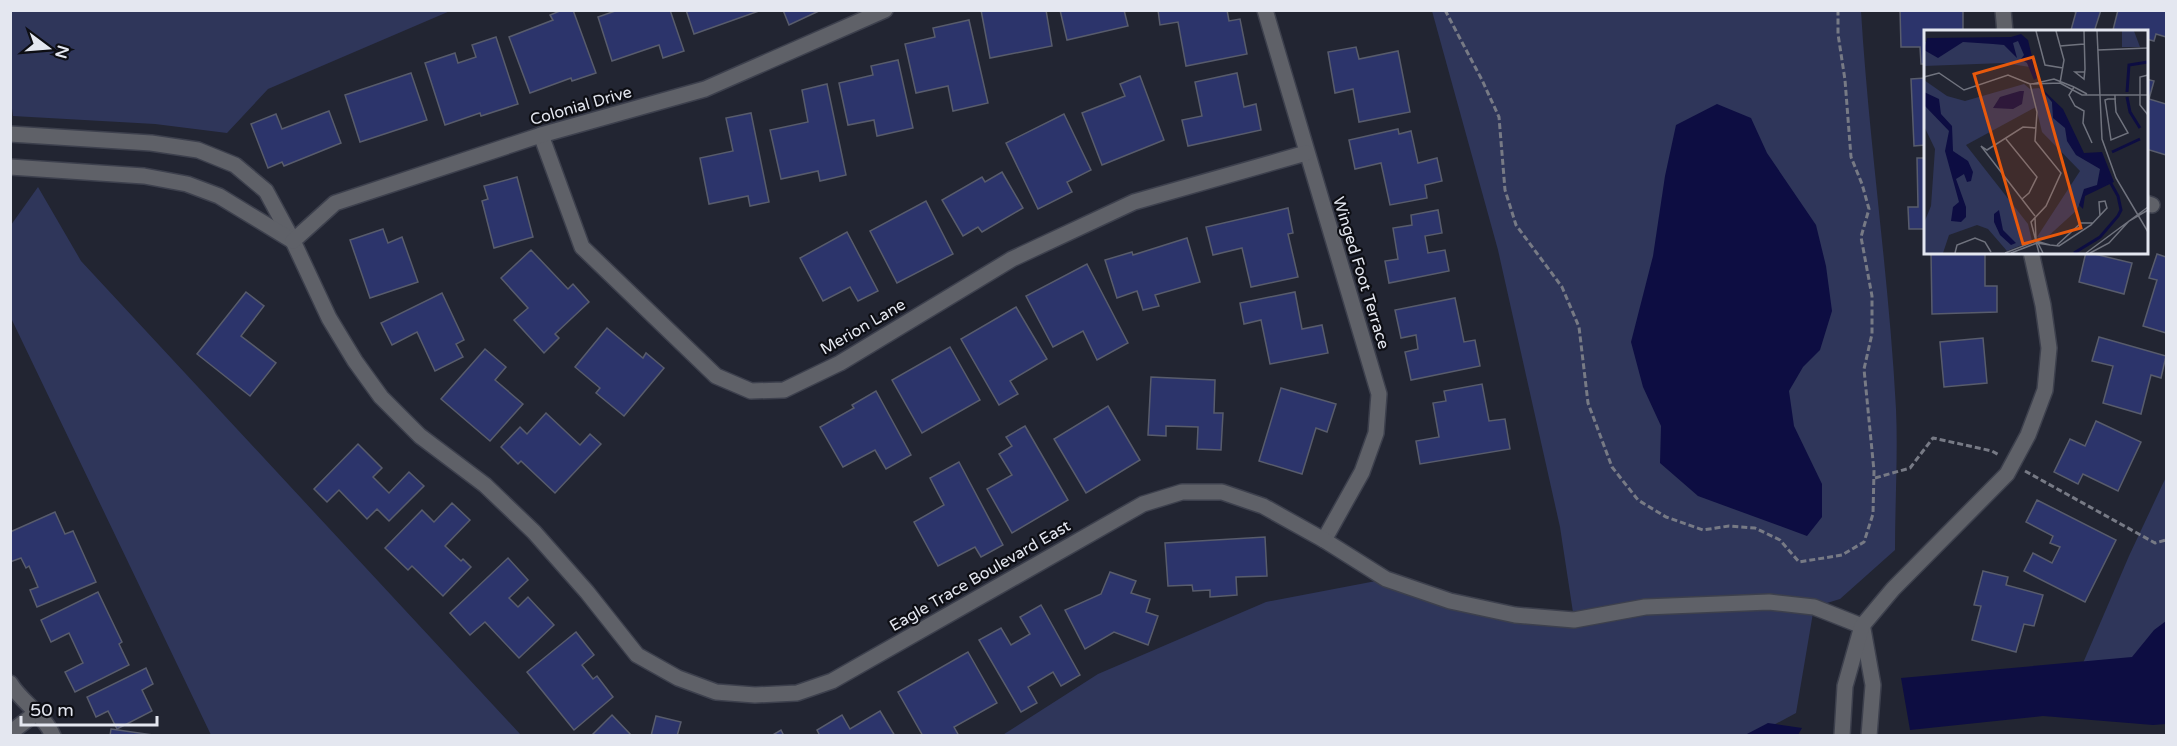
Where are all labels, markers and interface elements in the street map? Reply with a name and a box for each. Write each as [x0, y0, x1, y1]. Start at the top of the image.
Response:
north arrow [18, 18, 78, 78]
inset map [1924, 30, 2147, 254]
text: N [50, 43, 73, 61]
street label: Colonial Drive [528, 82, 634, 130]
street label: Winged Foot Terrace [1328, 194, 1394, 352]
street label: Merion Lane [817, 295, 909, 359]
street label: Eagle Trace Boulevard East [886, 516, 1074, 636]
scale bar [21, 689, 158, 727]
text: 50 m [30, 699, 74, 721]

